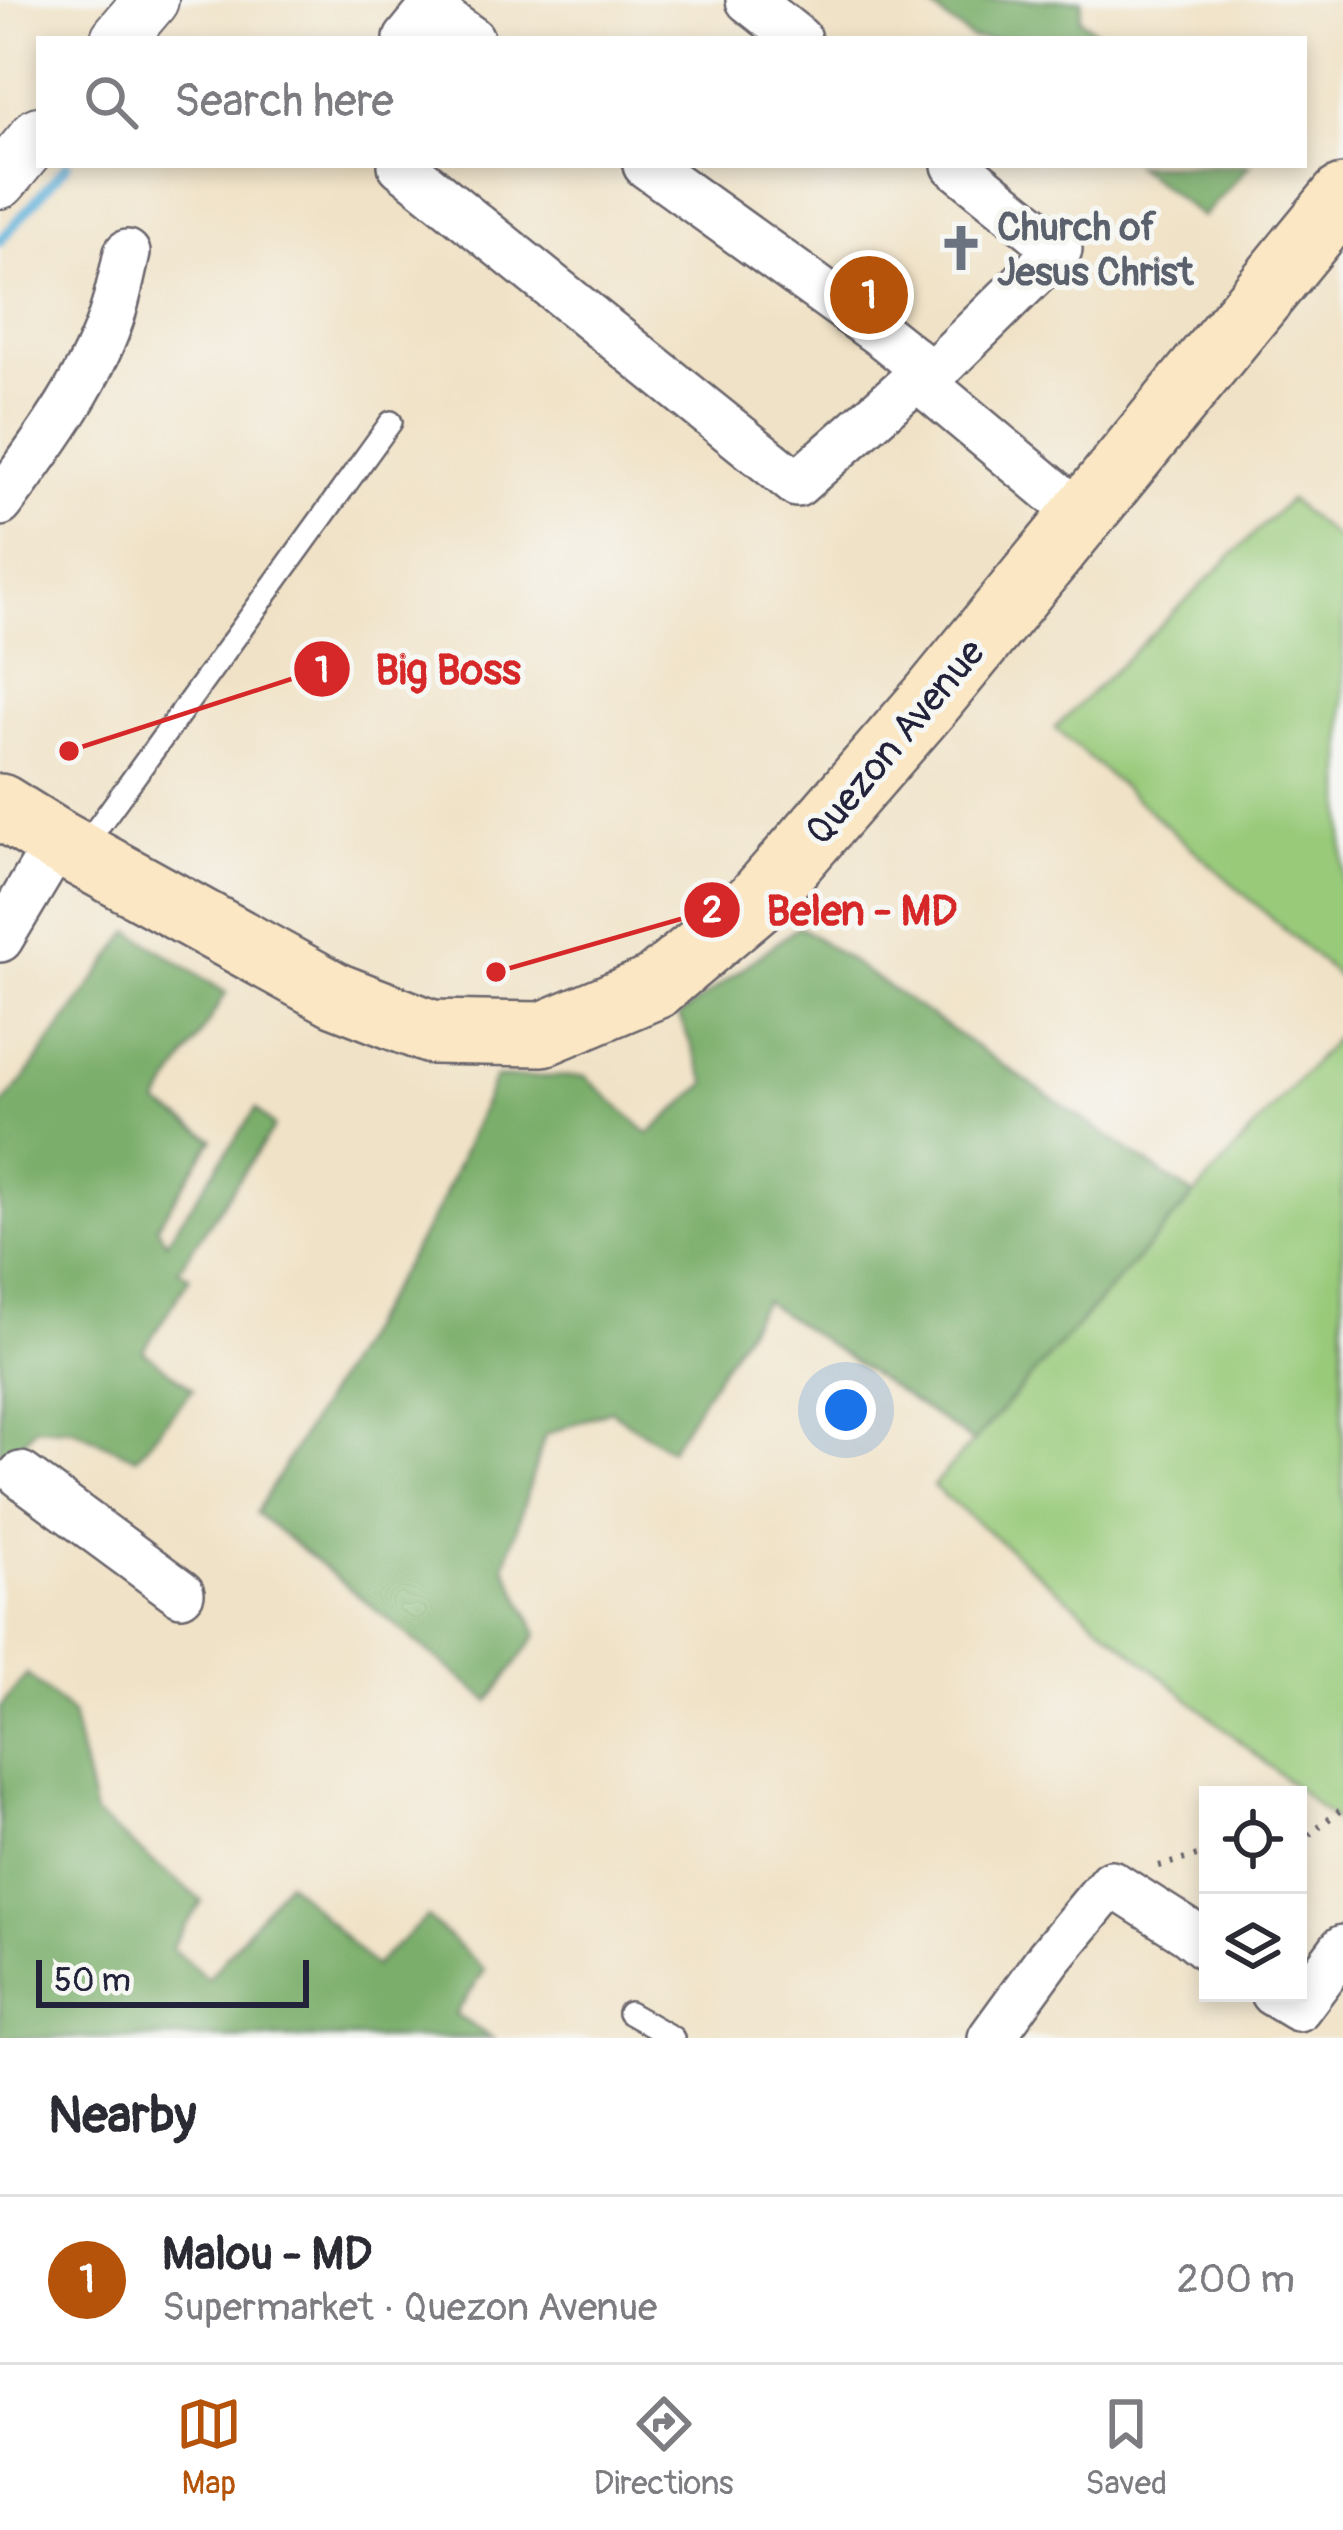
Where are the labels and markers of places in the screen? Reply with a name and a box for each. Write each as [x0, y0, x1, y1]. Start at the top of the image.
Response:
place label: Church of Jesus Christ [997, 203, 1195, 297]
church icon: Church of Jesus Christ [936, 223, 986, 273]
pin: 1 [830, 250, 908, 340]
callout: Big Boss [292, 630, 545, 708]
callout: Belen - MD [682, 871, 981, 949]

